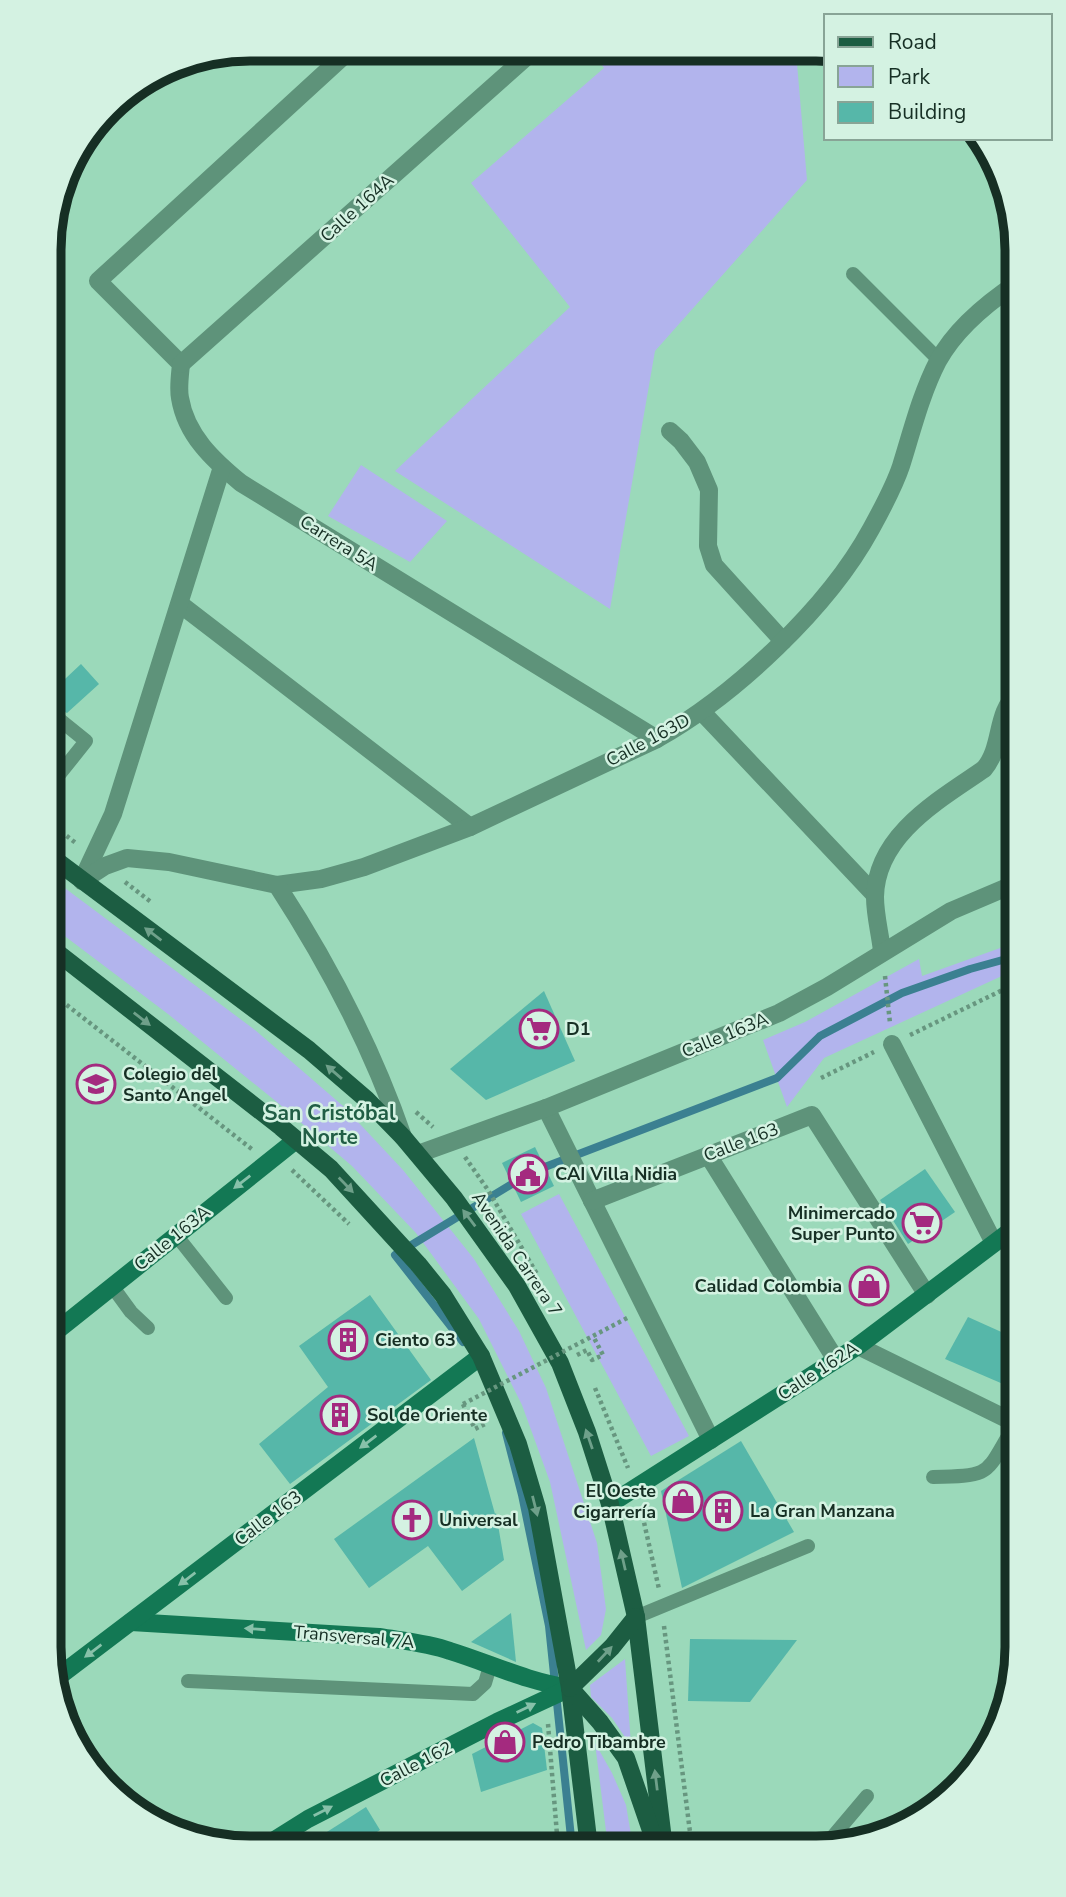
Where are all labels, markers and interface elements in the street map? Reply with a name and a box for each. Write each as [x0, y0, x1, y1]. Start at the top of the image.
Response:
legend [824, 14, 1052, 140]
text: Road [888, 28, 937, 56]
text: Park [888, 63, 930, 91]
text: Building [888, 98, 966, 126]
street label: Calle 164A [315, 168, 399, 248]
street label: Carrera 5A [295, 509, 383, 577]
street label: Calle 163D [602, 708, 694, 772]
one-way arrow [145, 927, 163, 942]
street label: Calle 163A [678, 1007, 772, 1063]
supermarket icon: D1 [518, 1008, 560, 1050]
one-way arrow [133, 1012, 151, 1027]
place label: D1 [566, 1017, 591, 1041]
place label: Colegio del Santo Angel [123, 1062, 227, 1107]
school or university icon: Colegio del Santo Angel [75, 1063, 117, 1105]
one-way arrow [326, 1065, 343, 1080]
district label: San Cristóbal Norte [264, 1099, 396, 1151]
street label: Calle 163 [700, 1117, 782, 1167]
public building icon: CAI Villa Nidia [507, 1153, 549, 1195]
place label: CAI Villa Nidia [555, 1162, 677, 1186]
one-way arrow [234, 1175, 252, 1190]
one-way arrow [338, 1177, 355, 1194]
street label: Avenida Carrera 7 [466, 1187, 568, 1321]
street label: Calle 163A [129, 1200, 215, 1276]
place label: Minimercado Super Punto [788, 1201, 895, 1246]
supermarket icon: Minimercado Super Punto [901, 1202, 943, 1244]
one-way arrow [462, 1210, 477, 1228]
shop icon: Calidad Colombia [848, 1265, 890, 1307]
place label: Calidad Colombia [695, 1274, 842, 1298]
building icon: Ciento 63 [327, 1319, 369, 1361]
place label: Ciento 63 [375, 1328, 456, 1352]
street label: Calle 162A [773, 1336, 863, 1406]
building icon: Sol de Oriente [319, 1394, 361, 1436]
place label: Sol de Oriente [367, 1403, 488, 1427]
one-way arrow [583, 1428, 594, 1449]
one-way arrow [359, 1434, 377, 1448]
place label: El Oeste Cigarrería [573, 1479, 656, 1524]
shop icon: El Oeste Cigarrería [662, 1480, 704, 1522]
street label: Calle 163 [229, 1485, 307, 1551]
building icon: La Gran Manzana [702, 1490, 744, 1532]
one-way arrow [530, 1495, 541, 1517]
church icon: Universal [391, 1499, 433, 1541]
place label: La Gran Manzana [750, 1499, 895, 1523]
place label: Universal [439, 1508, 518, 1532]
one-way arrow [617, 1549, 628, 1571]
one-way arrow [178, 1572, 196, 1586]
street label: Transversal 7A [293, 1620, 415, 1654]
one-way arrow [244, 1623, 266, 1634]
one-way arrow [84, 1644, 102, 1658]
one-way arrow [597, 1646, 613, 1663]
one-way arrow [516, 1702, 536, 1713]
shop icon: Pedro Tibambre [484, 1721, 526, 1763]
place label: Pedro Tibambre [532, 1730, 666, 1754]
street label: Calle 162 [376, 1735, 456, 1793]
one-way arrow [651, 1769, 662, 1791]
one-way arrow [313, 1805, 333, 1817]

